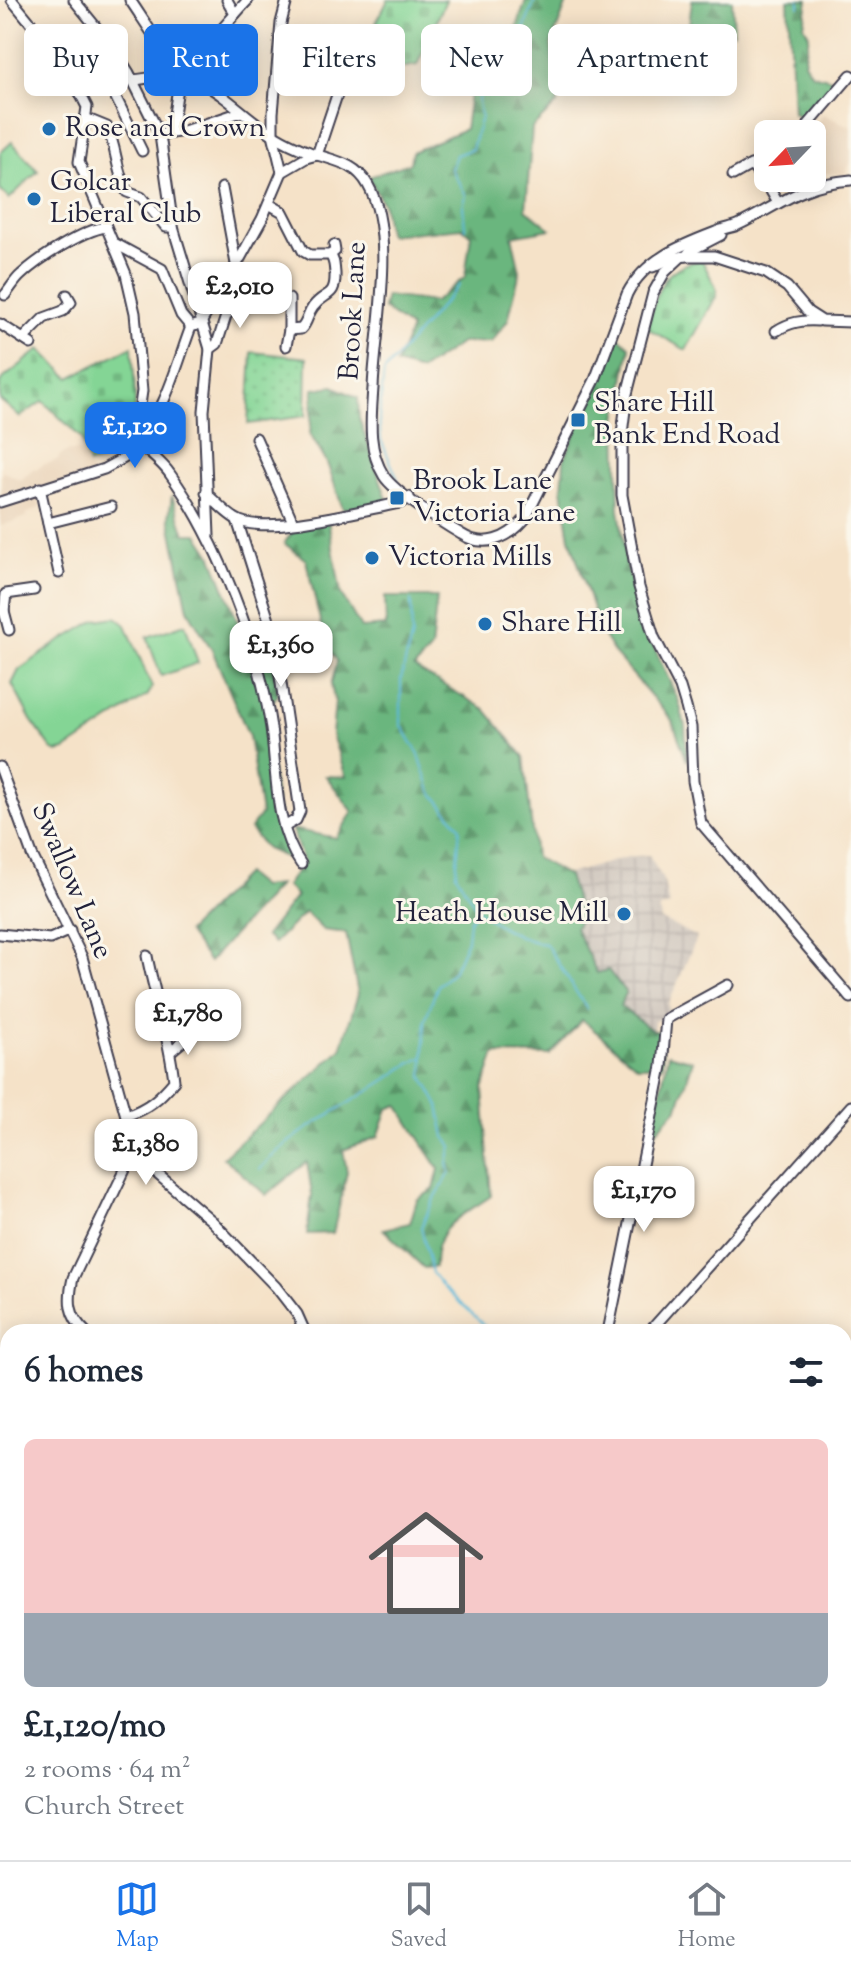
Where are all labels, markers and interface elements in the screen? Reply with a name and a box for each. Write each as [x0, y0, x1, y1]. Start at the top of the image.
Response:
chip: Buy [24, 24, 128, 96]
chip: Rent [144, 24, 258, 96]
chip: Filters [274, 24, 405, 96]
chip: New [421, 24, 532, 96]
chip: Apartment [548, 24, 737, 96]
place label: Rose and Crown [65, 109, 265, 149]
marker: Rose and Crown [40, 120, 58, 138]
north arrow [754, 120, 826, 192]
map controls [754, 120, 826, 192]
place label: Golcar Liberal Club [50, 163, 201, 235]
marker: Golcar Liberal Club [25, 190, 43, 208]
street label: Brook Lane [330, 241, 378, 381]
pin: £2,010 [175, 262, 305, 330]
text: £2,010 [206, 269, 274, 306]
place label: Share Hill Bank End Road [594, 384, 780, 456]
pin: £1,120 [70, 402, 200, 470]
text: £1,120 [103, 409, 167, 446]
marker: Share Hill Bank End Road [569, 411, 587, 429]
place label: Brook Lane Victoria Lane [413, 462, 576, 534]
marker: Brook Lane Victoria Lane [388, 489, 406, 507]
place label: Victoria Mills [388, 538, 552, 578]
marker: Victoria Mills [363, 549, 381, 567]
place label: Share Hill [501, 604, 622, 644]
marker: Share Hill [476, 615, 494, 633]
pin: £1,360 [216, 621, 346, 689]
text: £1,360 [248, 628, 314, 665]
street label: Swallow Lane [20, 797, 122, 965]
place label: Heath House Mill [395, 894, 608, 934]
marker: Heath House Mill [615, 905, 633, 923]
pin: £1,780 [123, 989, 253, 1057]
text: £1,780 [153, 996, 223, 1033]
pin: £1,380 [81, 1119, 211, 1187]
text: £1,380 [112, 1126, 180, 1163]
pin: £1,170 [579, 1166, 709, 1234]
text: £1,170 [612, 1173, 676, 1210]
text: 6 homes [24, 1348, 143, 1397]
icon: filters [784, 1350, 828, 1394]
icon: home [354, 1491, 498, 1635]
text: £1,120/mo [24, 1703, 166, 1752]
text: 2 rooms · 64 m² [24, 1752, 191, 1789]
text: Church Street [24, 1789, 184, 1826]
tab: Map [115, 1877, 159, 1957]
tab: Saved [390, 1877, 447, 1957]
tab: Home [678, 1877, 736, 1957]

